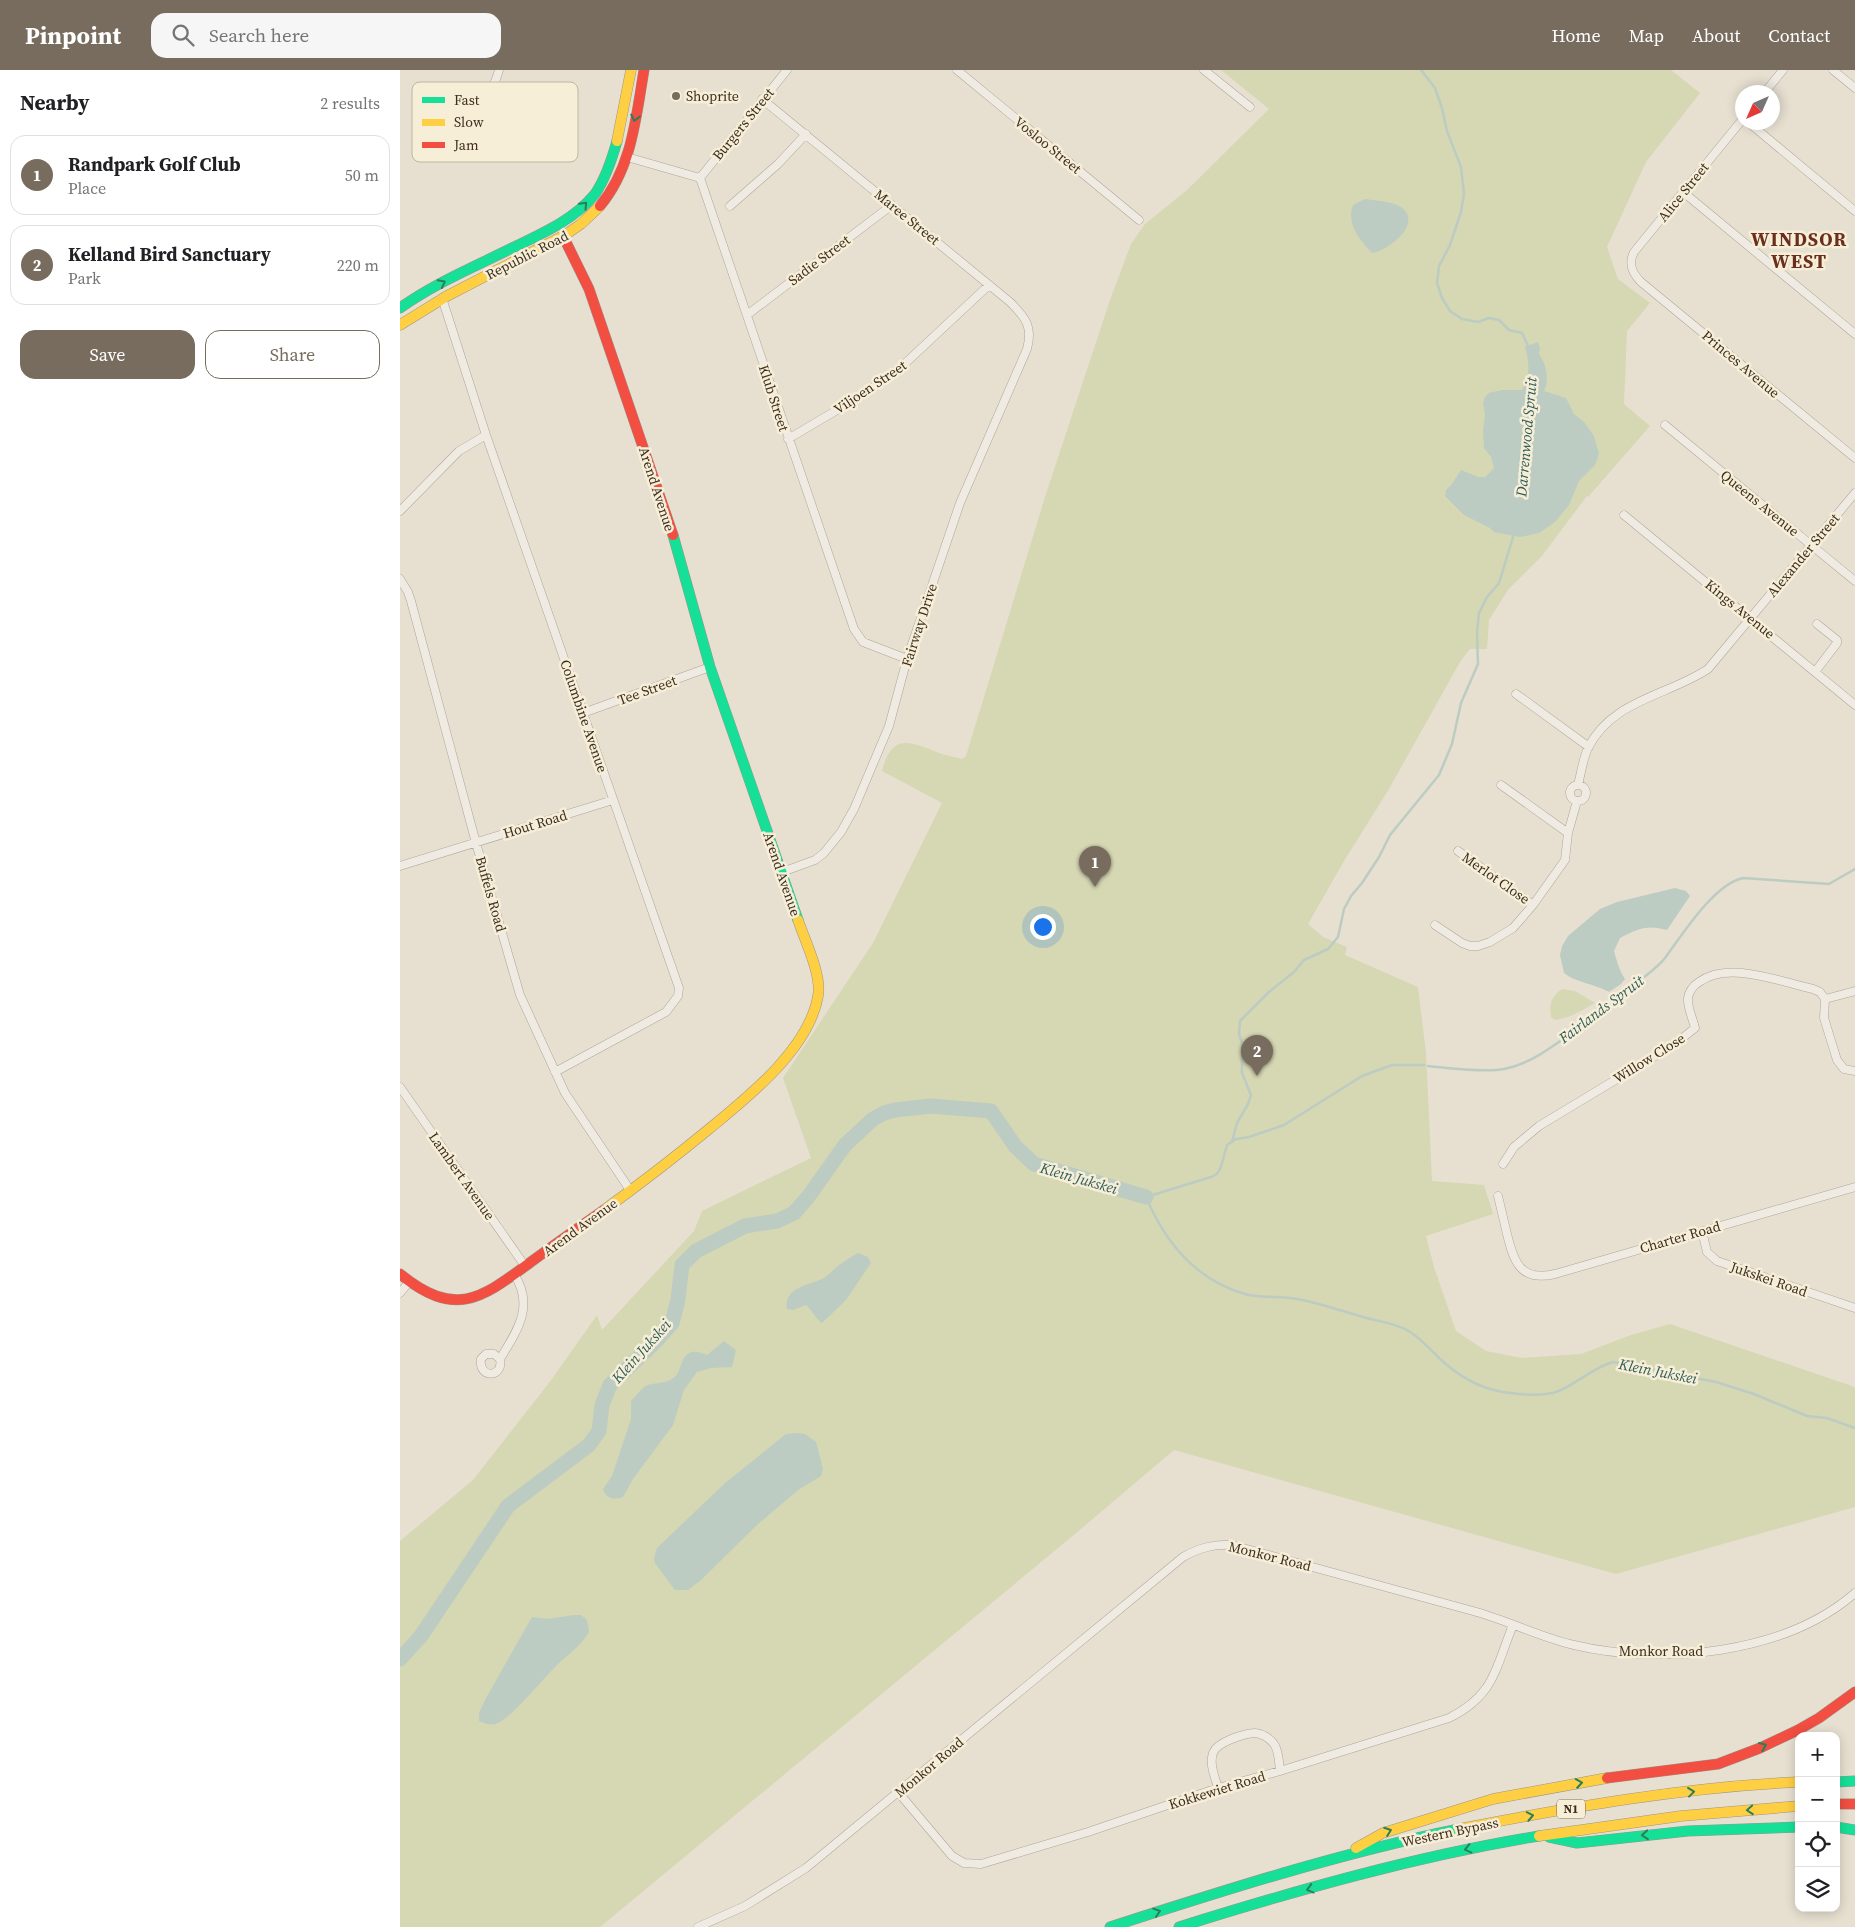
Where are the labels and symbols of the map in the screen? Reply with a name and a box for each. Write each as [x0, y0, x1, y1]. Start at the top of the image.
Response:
legend [412, 82, 578, 162]
street label: Burgers Street [708, 83, 779, 165]
north arrow [1735, 85, 1780, 130]
place label: Shoprite [686, 86, 739, 106]
text: Fast [454, 90, 480, 110]
marker: Shoprite [670, 90, 682, 102]
text: Slow [454, 112, 484, 132]
street label: Vosloo Street [1010, 112, 1086, 179]
one-way arrow [630, 113, 640, 122]
text: Jam [453, 135, 479, 155]
street label: Alice Street [1653, 158, 1713, 226]
street label: Maree Street [870, 184, 944, 250]
one-way arrow [578, 202, 587, 211]
street label: Republic Road [482, 226, 572, 284]
district label: WINDSOR WEST [1751, 226, 1847, 274]
street label: Sadie Street [784, 230, 855, 290]
one-way arrow [437, 279, 446, 289]
street label: Princes Avenue [1698, 325, 1784, 403]
street label: Viljoen Street [830, 355, 911, 419]
street label: Klub Street [754, 362, 794, 434]
water label: Darrenwood Spruit [1510, 375, 1542, 499]
street label: Arend Avenue [634, 444, 680, 534]
street label: Queens Avenue [1716, 465, 1804, 541]
street label: Alexander Street [1762, 508, 1844, 601]
street label: Kings Avenue [1701, 575, 1779, 643]
street label: Fairway Drive [896, 581, 942, 669]
street label: Columbine Avenue [555, 657, 613, 775]
street label: Tee Street [615, 670, 680, 710]
street label: Hout Road [501, 805, 570, 843]
street label: Arend Avenue [758, 829, 806, 919]
pin: 1 [1079, 846, 1111, 887]
street label: Merlot Close [1458, 847, 1534, 909]
street label: Buffels Road [471, 854, 511, 934]
your location [1030, 914, 1056, 940]
water label: Fairlands Spruit [1553, 969, 1649, 1049]
street label: Willow Close [1609, 1028, 1689, 1088]
pin: 2 [1241, 1035, 1273, 1076]
street label: Lambert Avenue [424, 1128, 500, 1224]
water label: Klein Jukskei [1037, 1157, 1121, 1199]
street label: Arend Avenue [539, 1193, 621, 1261]
street label: Charter Road [1637, 1216, 1723, 1258]
street label: Jukskei Road [1727, 1256, 1810, 1302]
water label: Klein Jukskei [606, 1314, 676, 1388]
water label: Klein Jukskei [1616, 1353, 1699, 1389]
street label: Monkor Road [1227, 1536, 1313, 1576]
street label: Monkor Road [1619, 1641, 1703, 1661]
street label: Monkor Road [890, 1732, 968, 1802]
one-way arrow [1758, 1742, 1767, 1753]
street label: Kokkewiet Road [1166, 1766, 1268, 1814]
one-way arrow [1575, 1778, 1584, 1788]
one-way arrow [1687, 1787, 1695, 1798]
road number: N1 [1557, 1800, 1585, 1818]
one-way arrow [1746, 1804, 1754, 1815]
one-way arrow [1526, 1811, 1535, 1821]
street label: Western Bypass [1400, 1812, 1500, 1852]
one-way arrow [1383, 1827, 1392, 1837]
one-way arrow [1641, 1829, 1649, 1840]
one-way arrow [1463, 1843, 1472, 1854]
one-way arrow [1306, 1883, 1315, 1893]
one-way arrow [1152, 1908, 1160, 1918]

